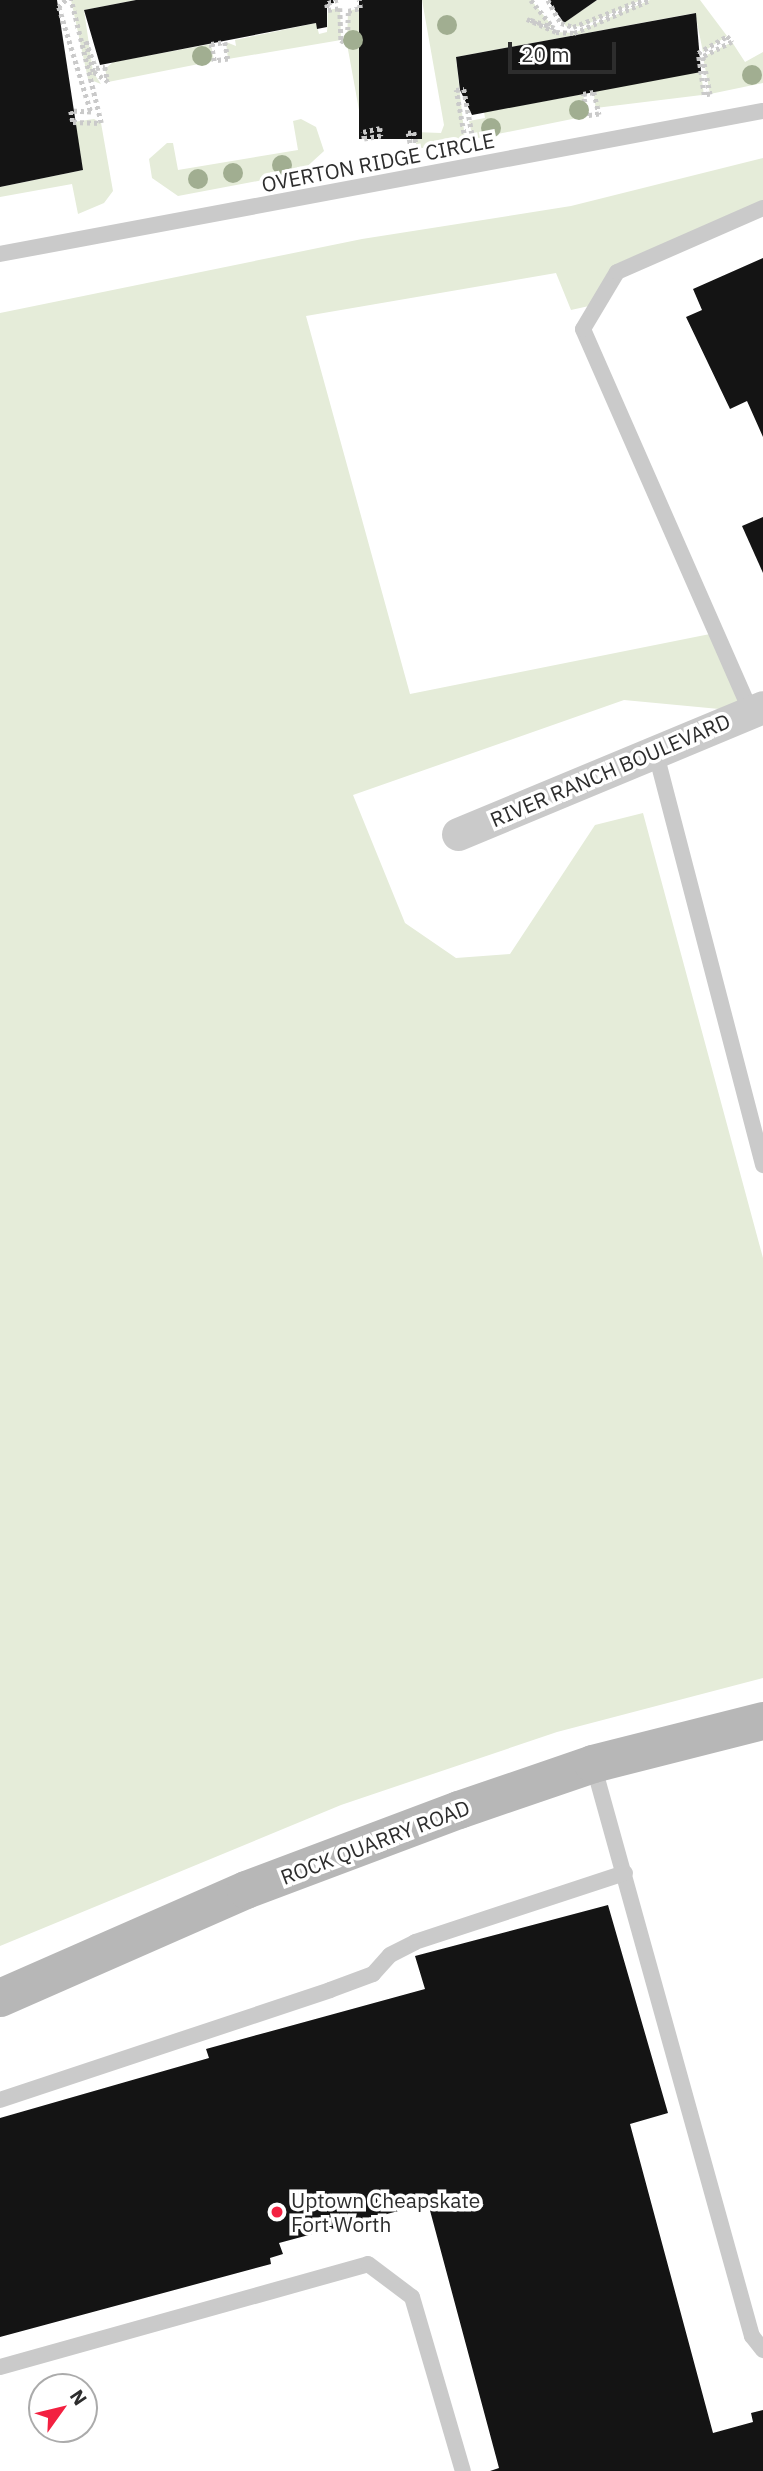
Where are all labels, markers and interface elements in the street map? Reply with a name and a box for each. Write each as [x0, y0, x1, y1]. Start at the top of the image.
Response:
scale bar [511, 28, 620, 72]
text: 20 m [521, 40, 570, 68]
street label: OVERTON RIDGE CIRCLE [259, 127, 497, 197]
street label: RIVER RANCH BOULEVARD [486, 708, 734, 832]
street label: ROCK QUARRY ROAD [277, 1794, 473, 1890]
place label: Uptown Cheapskate Fort Worth [291, 2187, 480, 2237]
marker: Uptown Cheapskate Fort Worth [269, 2204, 285, 2220]
north arrow [28, 2373, 98, 2443]
text: N [65, 2385, 93, 2410]

